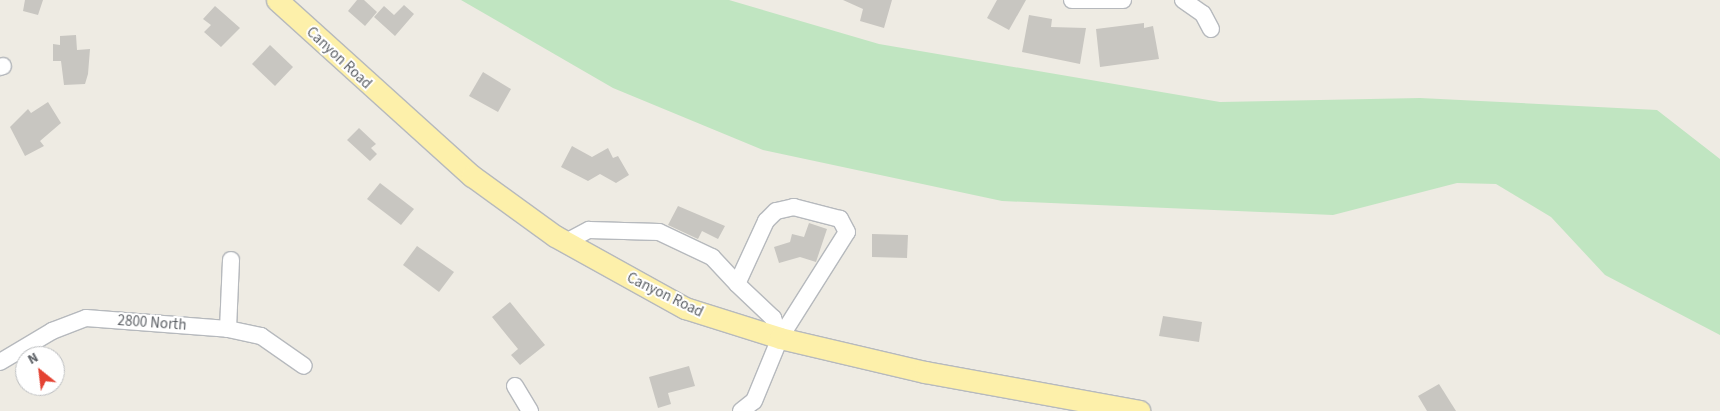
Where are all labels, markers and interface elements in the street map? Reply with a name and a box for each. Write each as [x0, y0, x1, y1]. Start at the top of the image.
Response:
street label: Canyon Road [303, 23, 375, 93]
street label: Canyon Road [624, 269, 706, 321]
street label: 2800 North [117, 312, 187, 334]
north arrow [15, 346, 65, 396]
text: N [24, 348, 42, 370]

